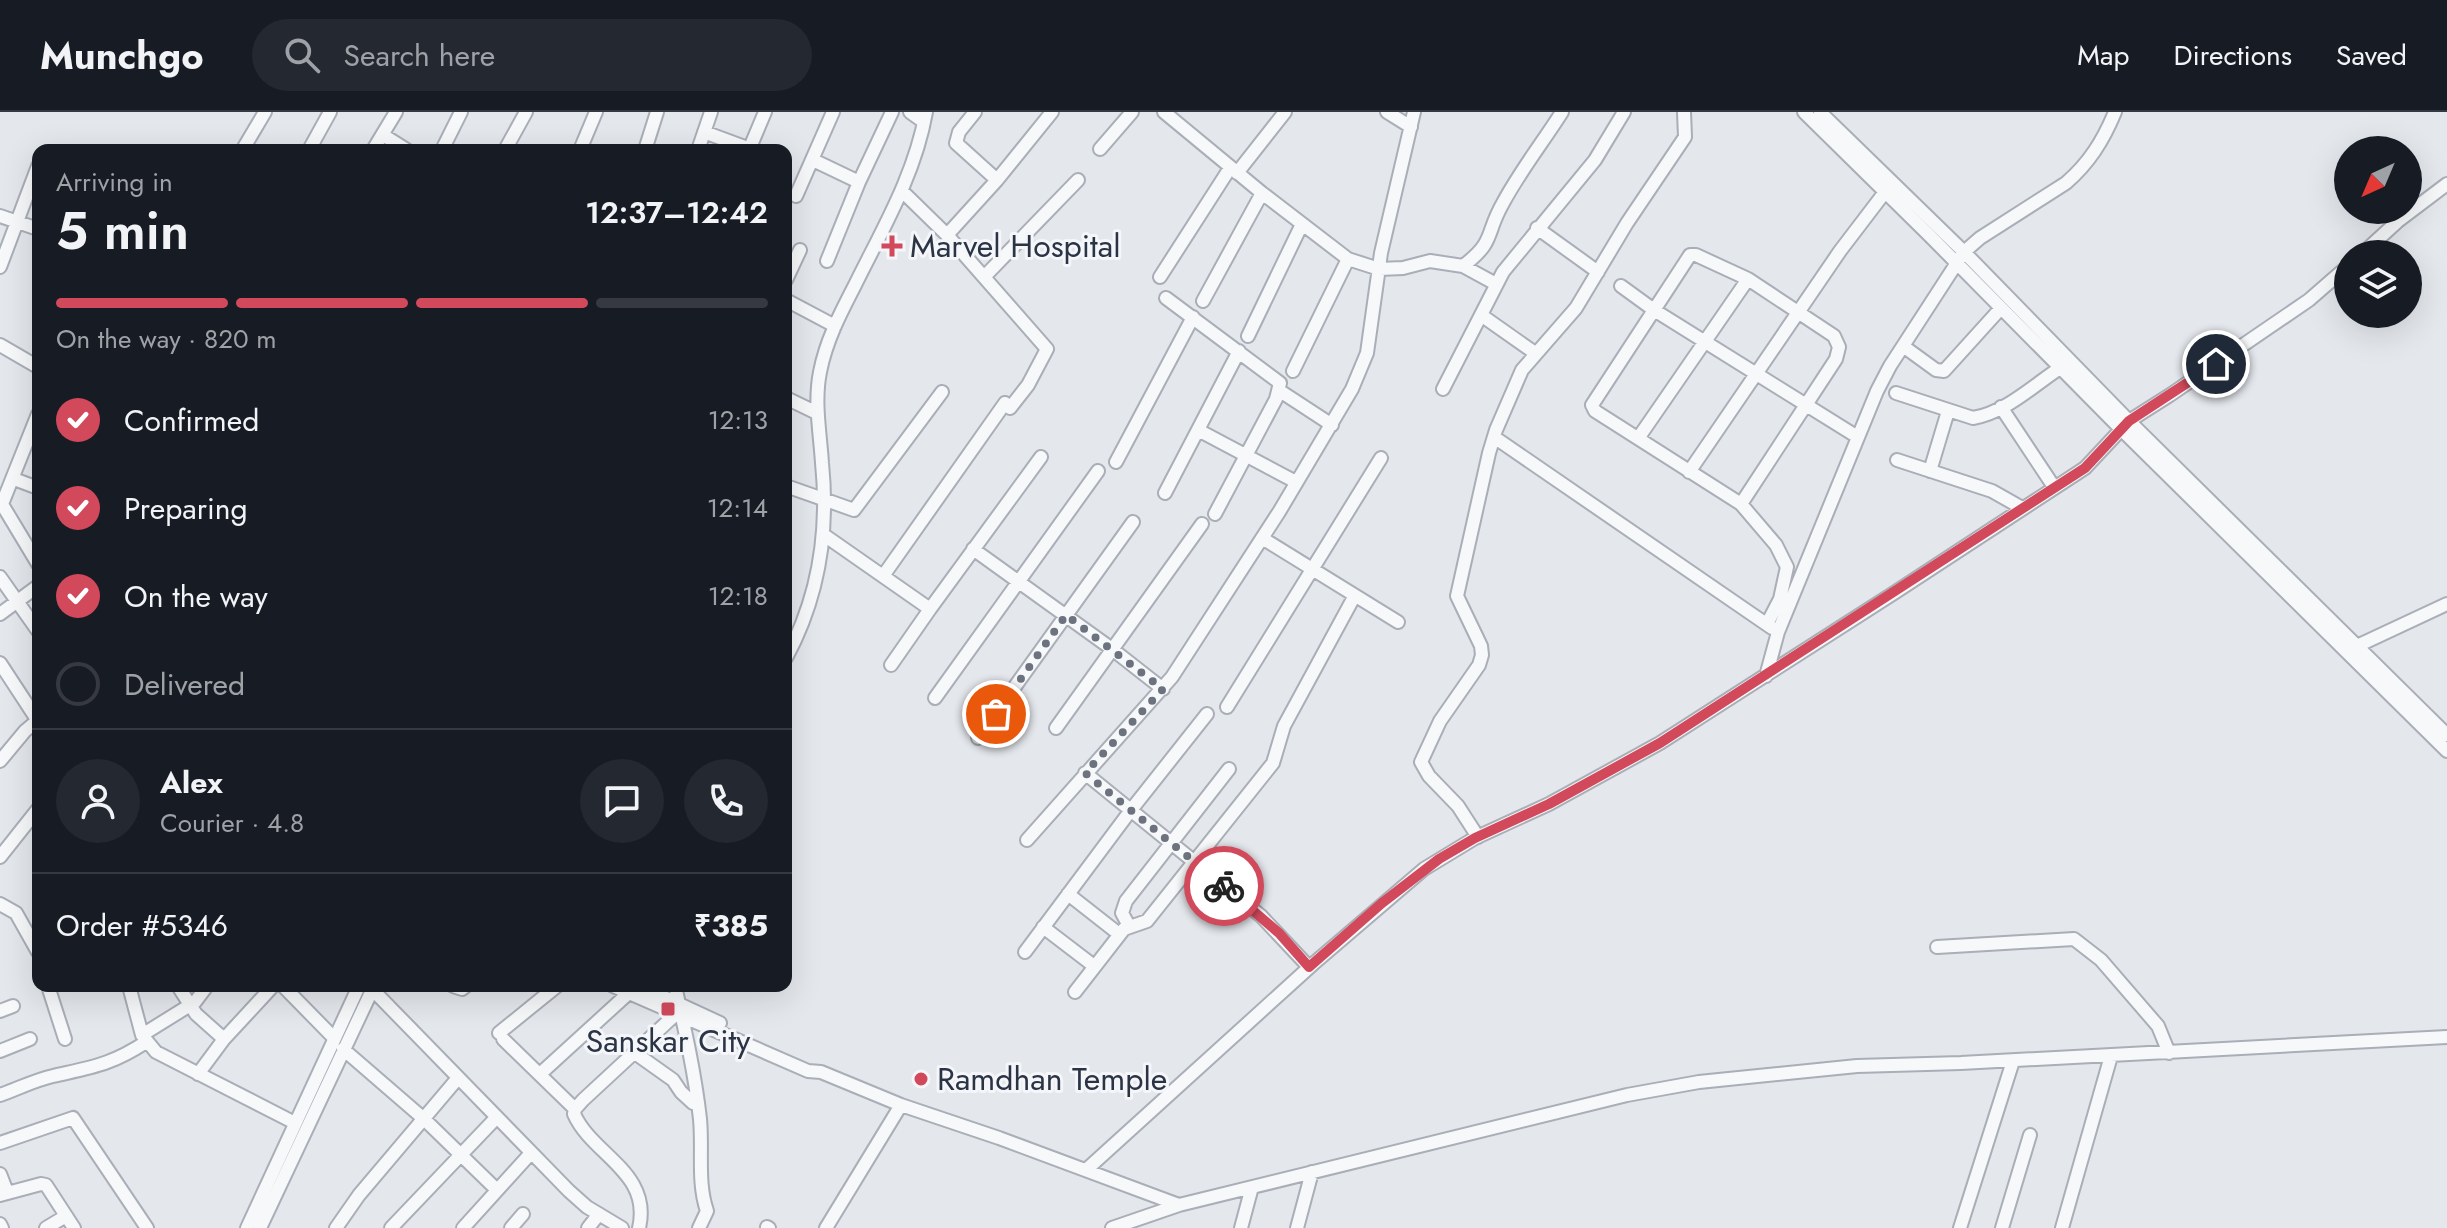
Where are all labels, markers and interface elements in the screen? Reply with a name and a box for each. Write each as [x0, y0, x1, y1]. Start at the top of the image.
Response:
search box [252, 19, 812, 91]
text: Munchgo [40, 28, 204, 83]
icon: search [280, 33, 324, 77]
text: Search here [344, 34, 495, 77]
text: Map [2077, 35, 2129, 76]
text: Directions [2173, 35, 2292, 76]
text: Saved [2336, 35, 2407, 76]
north arrow [2334, 136, 2422, 224]
map controls [2334, 136, 2422, 328]
text: Arriving in [56, 163, 173, 201]
text: 12:37–12:42 [585, 191, 768, 234]
text: 5 min [56, 193, 189, 269]
place label: Marvel Hospital [910, 223, 1121, 269]
marker: Marvel Hospital [881, 235, 903, 257]
button: layers [2334, 240, 2422, 328]
text: On the way · 820 m [56, 320, 277, 358]
pin [2182, 330, 2250, 398]
icon: home [2194, 342, 2238, 386]
icon: check [56, 398, 100, 442]
text: Confirmed [124, 399, 259, 442]
text: 12:13 [708, 401, 768, 439]
icon: check [56, 486, 100, 530]
text: Preparing [124, 487, 248, 530]
text: 12:14 [707, 489, 768, 527]
icon: check [56, 574, 100, 618]
text: On the way [124, 575, 268, 618]
text: 12:18 [708, 577, 768, 615]
text: Delivered [124, 663, 245, 706]
pin [962, 680, 1030, 748]
icon: bag [974, 692, 1018, 736]
button: person [56, 759, 140, 843]
button: chat [580, 759, 664, 843]
button: phone [684, 759, 768, 843]
text: Alex [160, 761, 223, 804]
text: Courier · 4.8 [160, 804, 304, 842]
courier [1184, 846, 1264, 926]
icon: bike [1202, 864, 1246, 908]
text: Order #5346 [56, 904, 228, 947]
text: ₹385 [694, 904, 768, 947]
marker: Sanskar City [659, 1000, 677, 1018]
place label: Sanskar City [586, 1018, 751, 1064]
place label: Ramdhan Temple [937, 1056, 1167, 1102]
marker: Ramdhan Temple [912, 1070, 930, 1088]

